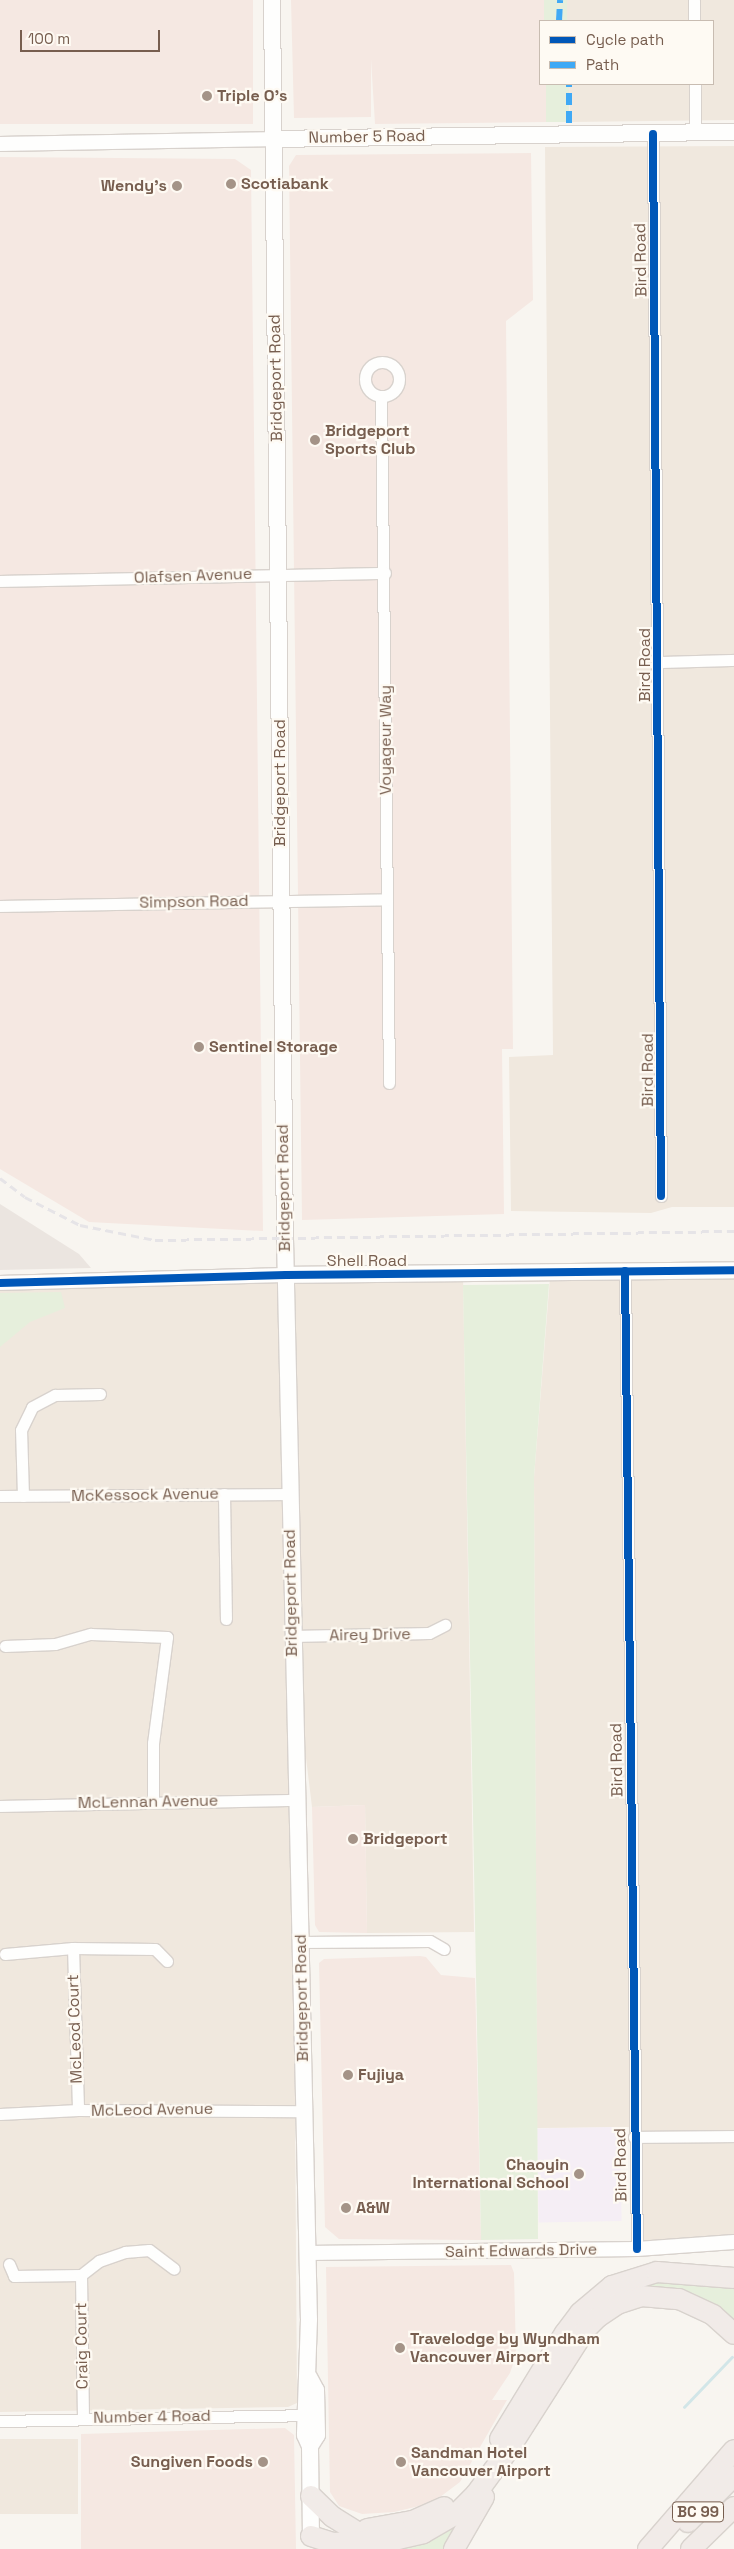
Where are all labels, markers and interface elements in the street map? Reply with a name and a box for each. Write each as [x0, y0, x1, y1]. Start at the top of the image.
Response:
scale bar [22, 20, 162, 52]
legend [539, 20, 714, 85]
text: 100 m [28, 29, 70, 48]
text: Cycle path [586, 30, 664, 49]
text: Path [586, 55, 619, 74]
place label: Triple O's [217, 86, 287, 106]
marker: Triple O's [201, 90, 213, 102]
street label: Number 5 Road [308, 126, 426, 148]
place label: Scotiabank [241, 174, 329, 194]
place label: Wendy's [101, 176, 167, 196]
marker: Scotiabank [225, 178, 237, 190]
marker: Wendy's [171, 180, 183, 192]
street label: Bird Road [631, 223, 651, 297]
street label: Bridgeport Road [265, 314, 287, 442]
place label: Bridgeport Sports Club [325, 421, 415, 459]
marker: Bridgeport Sports Club [309, 434, 321, 446]
street label: Olafsen Avenue [133, 564, 253, 588]
street label: Bird Road [635, 628, 655, 702]
street label: Voyageur Way [376, 685, 396, 795]
street label: Bridgeport Road [270, 719, 290, 847]
street label: Simpson Road [139, 891, 249, 913]
street label: Bird Road [638, 1033, 658, 1107]
place label: Sentinel Storage [209, 1037, 338, 1057]
marker: Sentinel Storage [193, 1041, 205, 1053]
street label: Bridgeport Road [273, 1124, 295, 1252]
street label: Shell Road [327, 1251, 407, 1271]
street label: McKessock Avenue [71, 1484, 219, 1506]
street label: Bridgeport Road [280, 1529, 302, 1657]
street label: Airey Drive [329, 1625, 411, 1645]
street label: Bird Road [607, 1723, 627, 1797]
street label: McLennan Avenue [77, 1791, 219, 1813]
place label: Bridgeport [363, 1829, 447, 1849]
marker: Bridgeport [347, 1833, 359, 1845]
street label: Bridgeport Road [291, 1934, 313, 2062]
street label: McLeod Court [64, 1974, 86, 2084]
place label: Fujiya [358, 2065, 404, 2085]
marker: Fujiya [342, 2069, 354, 2081]
street label: McLeod Avenue [91, 2099, 213, 2121]
street label: Bird Road [611, 2128, 631, 2202]
place label: Chaoyin International School [413, 2155, 569, 2193]
marker: Chaoyin International School [573, 2168, 585, 2180]
place label: A&W [356, 2198, 390, 2218]
marker: A&W [340, 2202, 352, 2214]
street label: Saint Edwards Drive [445, 2240, 597, 2262]
street label: Craig Court [72, 2302, 92, 2390]
place label: Travelodge by Wyndham Vancouver Airport [410, 2329, 600, 2367]
marker: Travelodge by Wyndham Vancouver Airport [394, 2342, 406, 2354]
street label: Number 4 Road [93, 2406, 211, 2428]
place label: Sandman Hotel Vancouver Airport [411, 2443, 551, 2481]
place label: Sungiven Foods [131, 2452, 253, 2472]
marker: Sungiven Foods [257, 2456, 269, 2468]
marker: Sandman Hotel Vancouver Airport [395, 2456, 407, 2468]
road number: BC 99 [672, 2500, 724, 2524]

